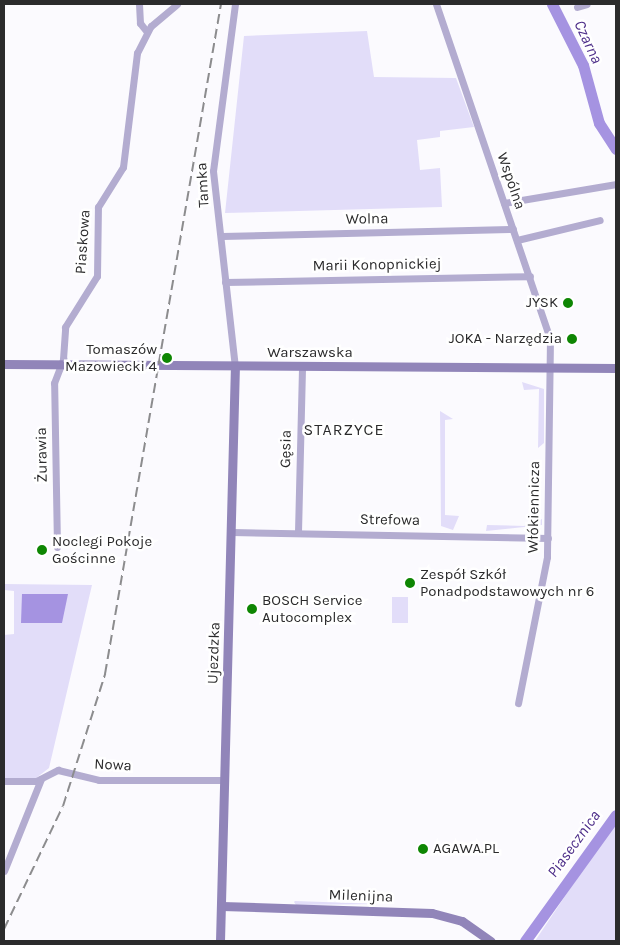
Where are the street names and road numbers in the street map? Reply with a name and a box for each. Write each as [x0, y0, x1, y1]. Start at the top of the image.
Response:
street label: Wspólna [493, 150, 529, 212]
street label: Tamka [193, 162, 213, 208]
street label: Piaskowa [72, 209, 94, 275]
street label: Wolna [346, 210, 388, 228]
street label: Marii Konopnickiej [312, 255, 442, 275]
street label: Warszawska [267, 344, 353, 362]
street label: Żurawia [33, 427, 51, 483]
street label: Gęsia [277, 430, 295, 468]
street label: Włókiennicza [524, 461, 544, 553]
street label: Strefowa [360, 510, 420, 530]
street label: Ujezdzka [204, 622, 224, 684]
street label: Nowa [94, 755, 132, 775]
street label: Milenijna [328, 886, 394, 906]

